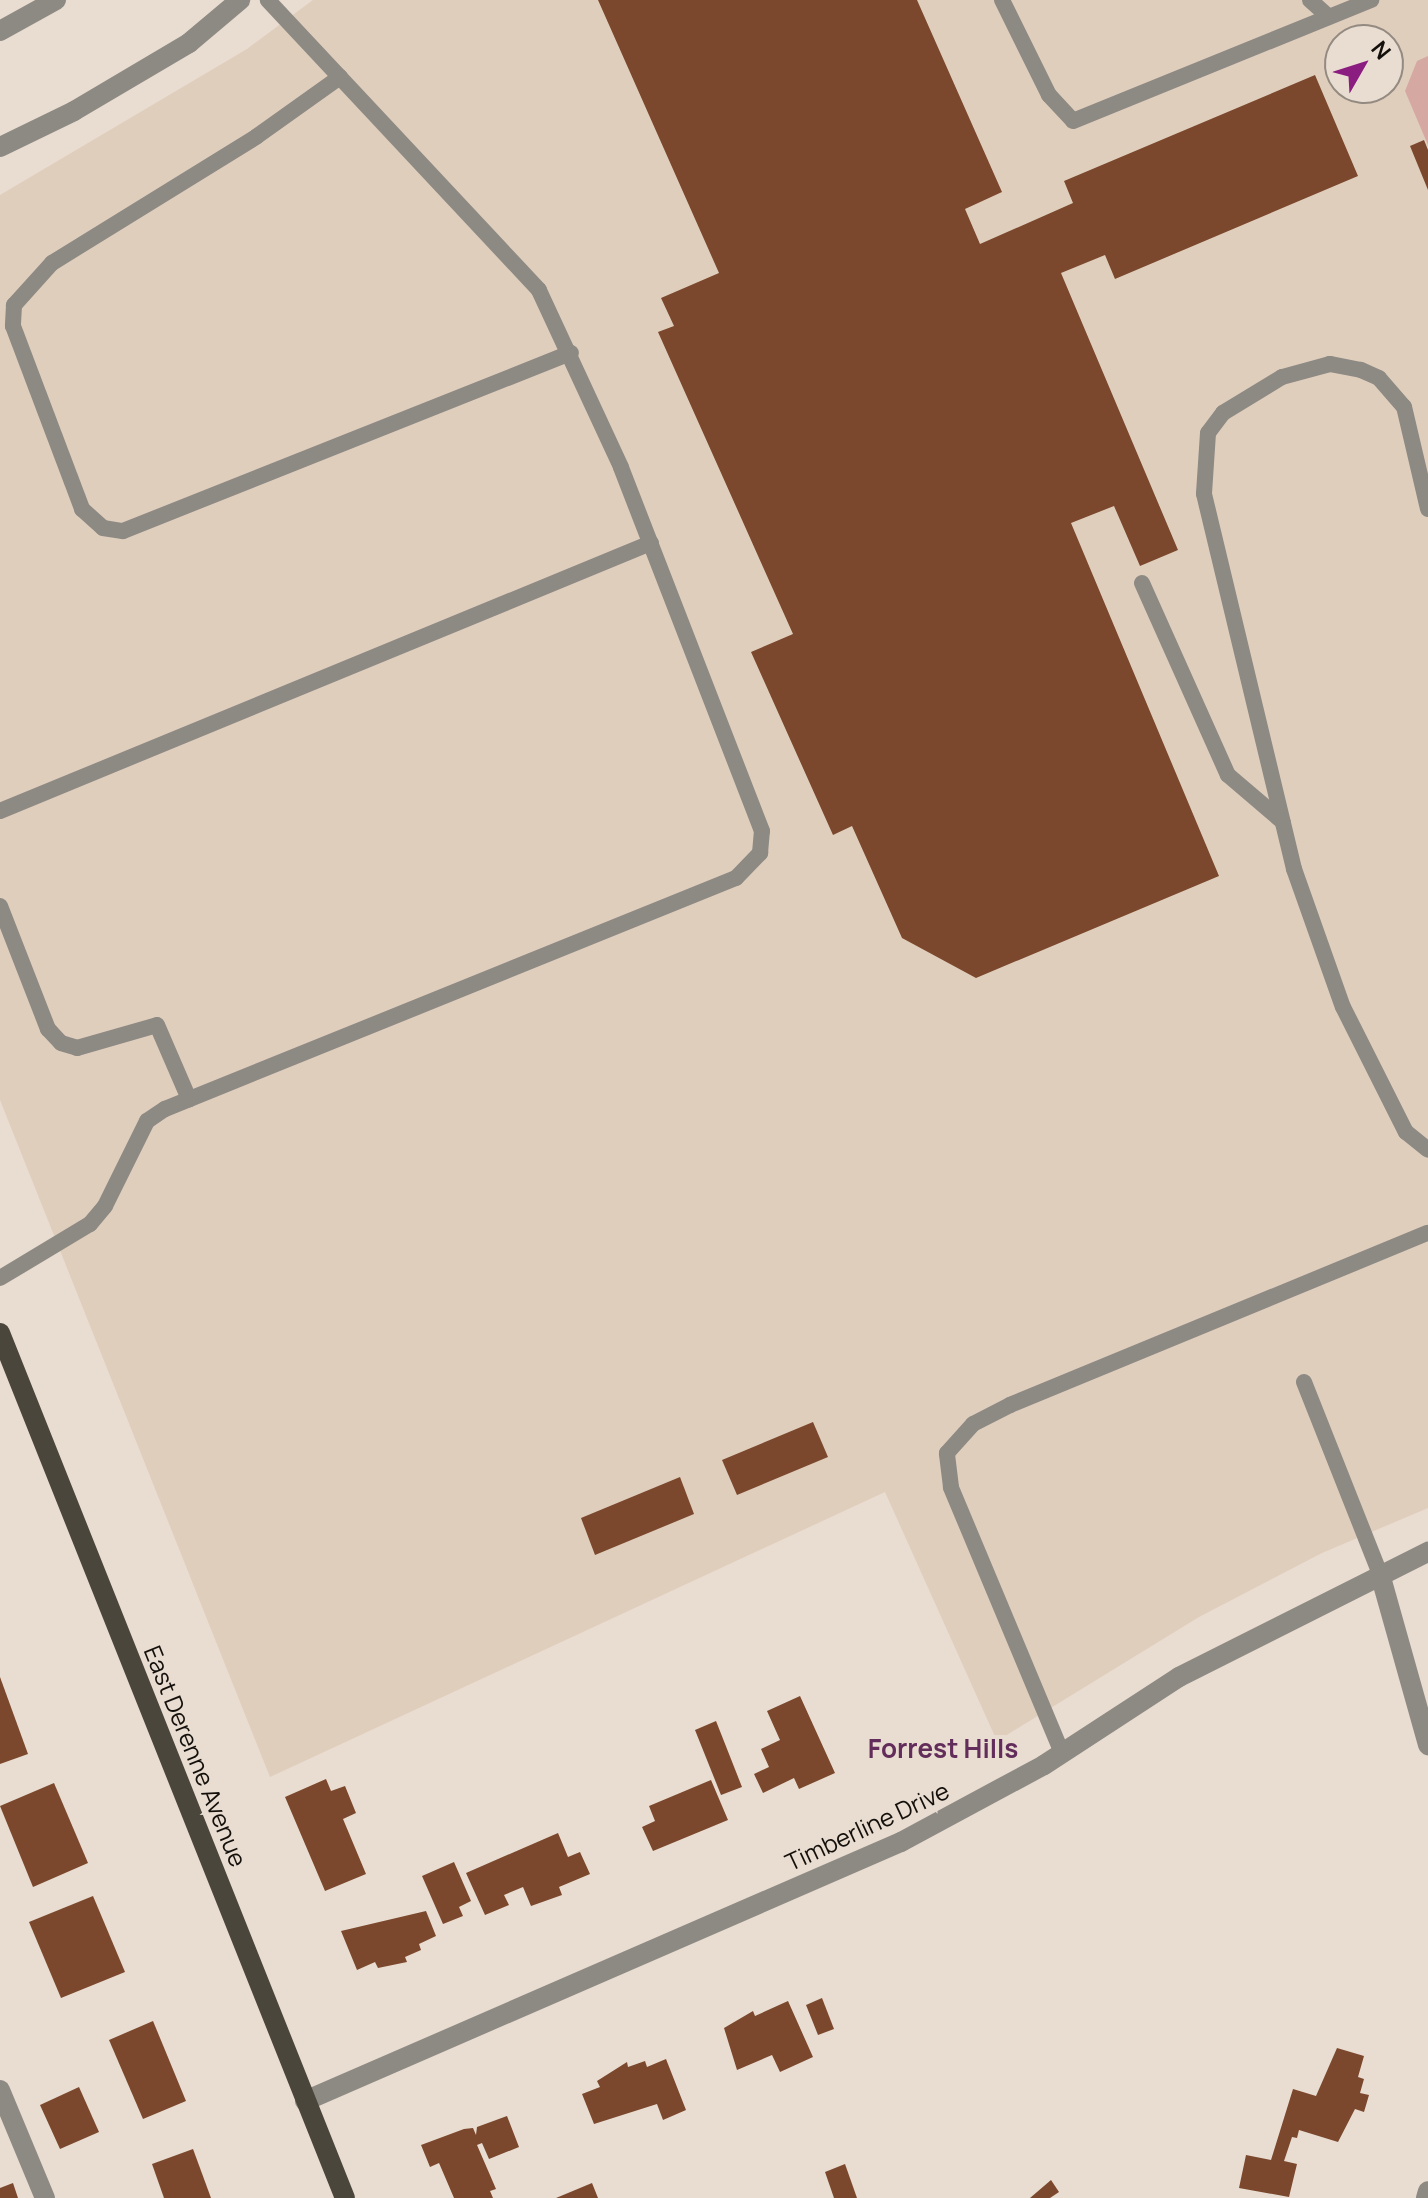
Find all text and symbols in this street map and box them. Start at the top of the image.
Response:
north arrow [1324,24,1404,104]
text: N [1364,35,1398,66]
street label: East Derenne Avenue [139,1641,253,1871]
district label: Forrest Hills [868,1733,1018,1765]
street label: Timberline Drive [780,1775,954,1877]

